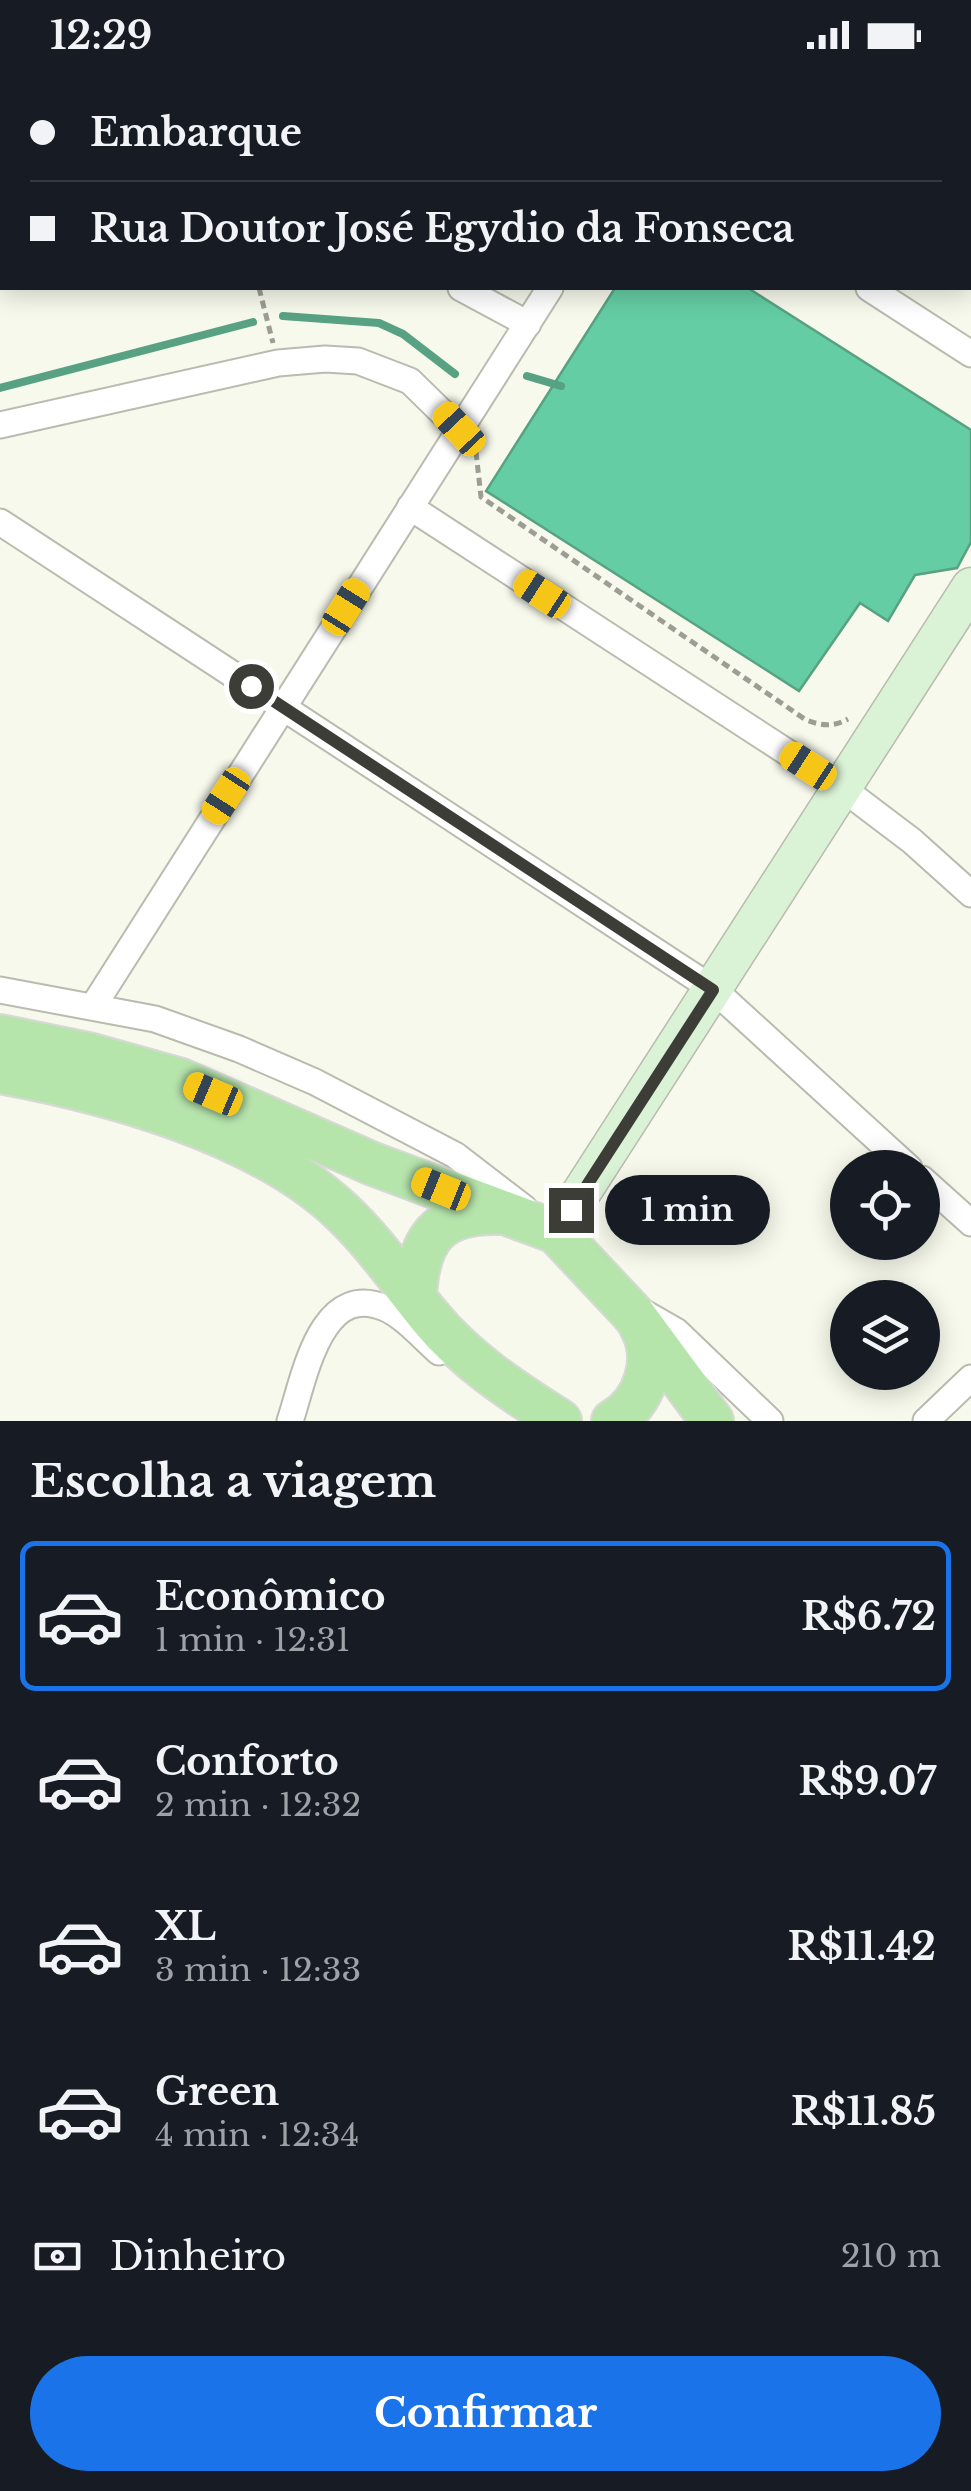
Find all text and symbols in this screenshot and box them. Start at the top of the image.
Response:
text: 12:29 [50,12,152,59]
text: Embarque [90,109,302,156]
text: Rua Doutor José Egydio da Fonseca [90,205,794,252]
car [428,397,490,461]
car [509,565,575,623]
car [317,574,375,640]
route start [229,664,274,709]
car [775,737,841,795]
car [197,763,255,829]
car [180,1068,246,1120]
map controls [830,1150,940,1390]
button: locate [830,1150,940,1260]
car [408,1164,474,1214]
callout: 1 min [606,1175,771,1245]
route end [549,1188,594,1233]
text: 1 min [641,1190,734,1230]
button: layers [830,1280,940,1390]
text: Escolha a viagem [30,1453,436,1509]
icon: car [35,1571,125,1661]
text: Econômico [155,1573,386,1620]
text: R$6.72 [801,1593,936,1640]
text: 1 min · 12:31 [155,1620,350,1660]
icon: car [35,1736,125,1826]
text: Conforto [155,1738,339,1785]
text: R$9.07 [799,1758,936,1805]
text: 2 min · 12:32 [155,1785,361,1825]
icon: car [35,1901,125,1991]
text: XL [155,1903,216,1950]
text: R$11.42 [788,1923,936,1970]
text: 3 min · 12:33 [155,1950,361,1990]
icon: car [35,2066,125,2156]
text: Green [155,2068,279,2115]
text: R$11.85 [791,2088,936,2135]
text: 4 min · 12:34 [155,2115,359,2155]
icon: cash [30,2229,85,2284]
text: Dinheiro [110,2233,286,2280]
text: 210 m [841,2236,941,2276]
button: Confirmar [30,2356,941,2471]

